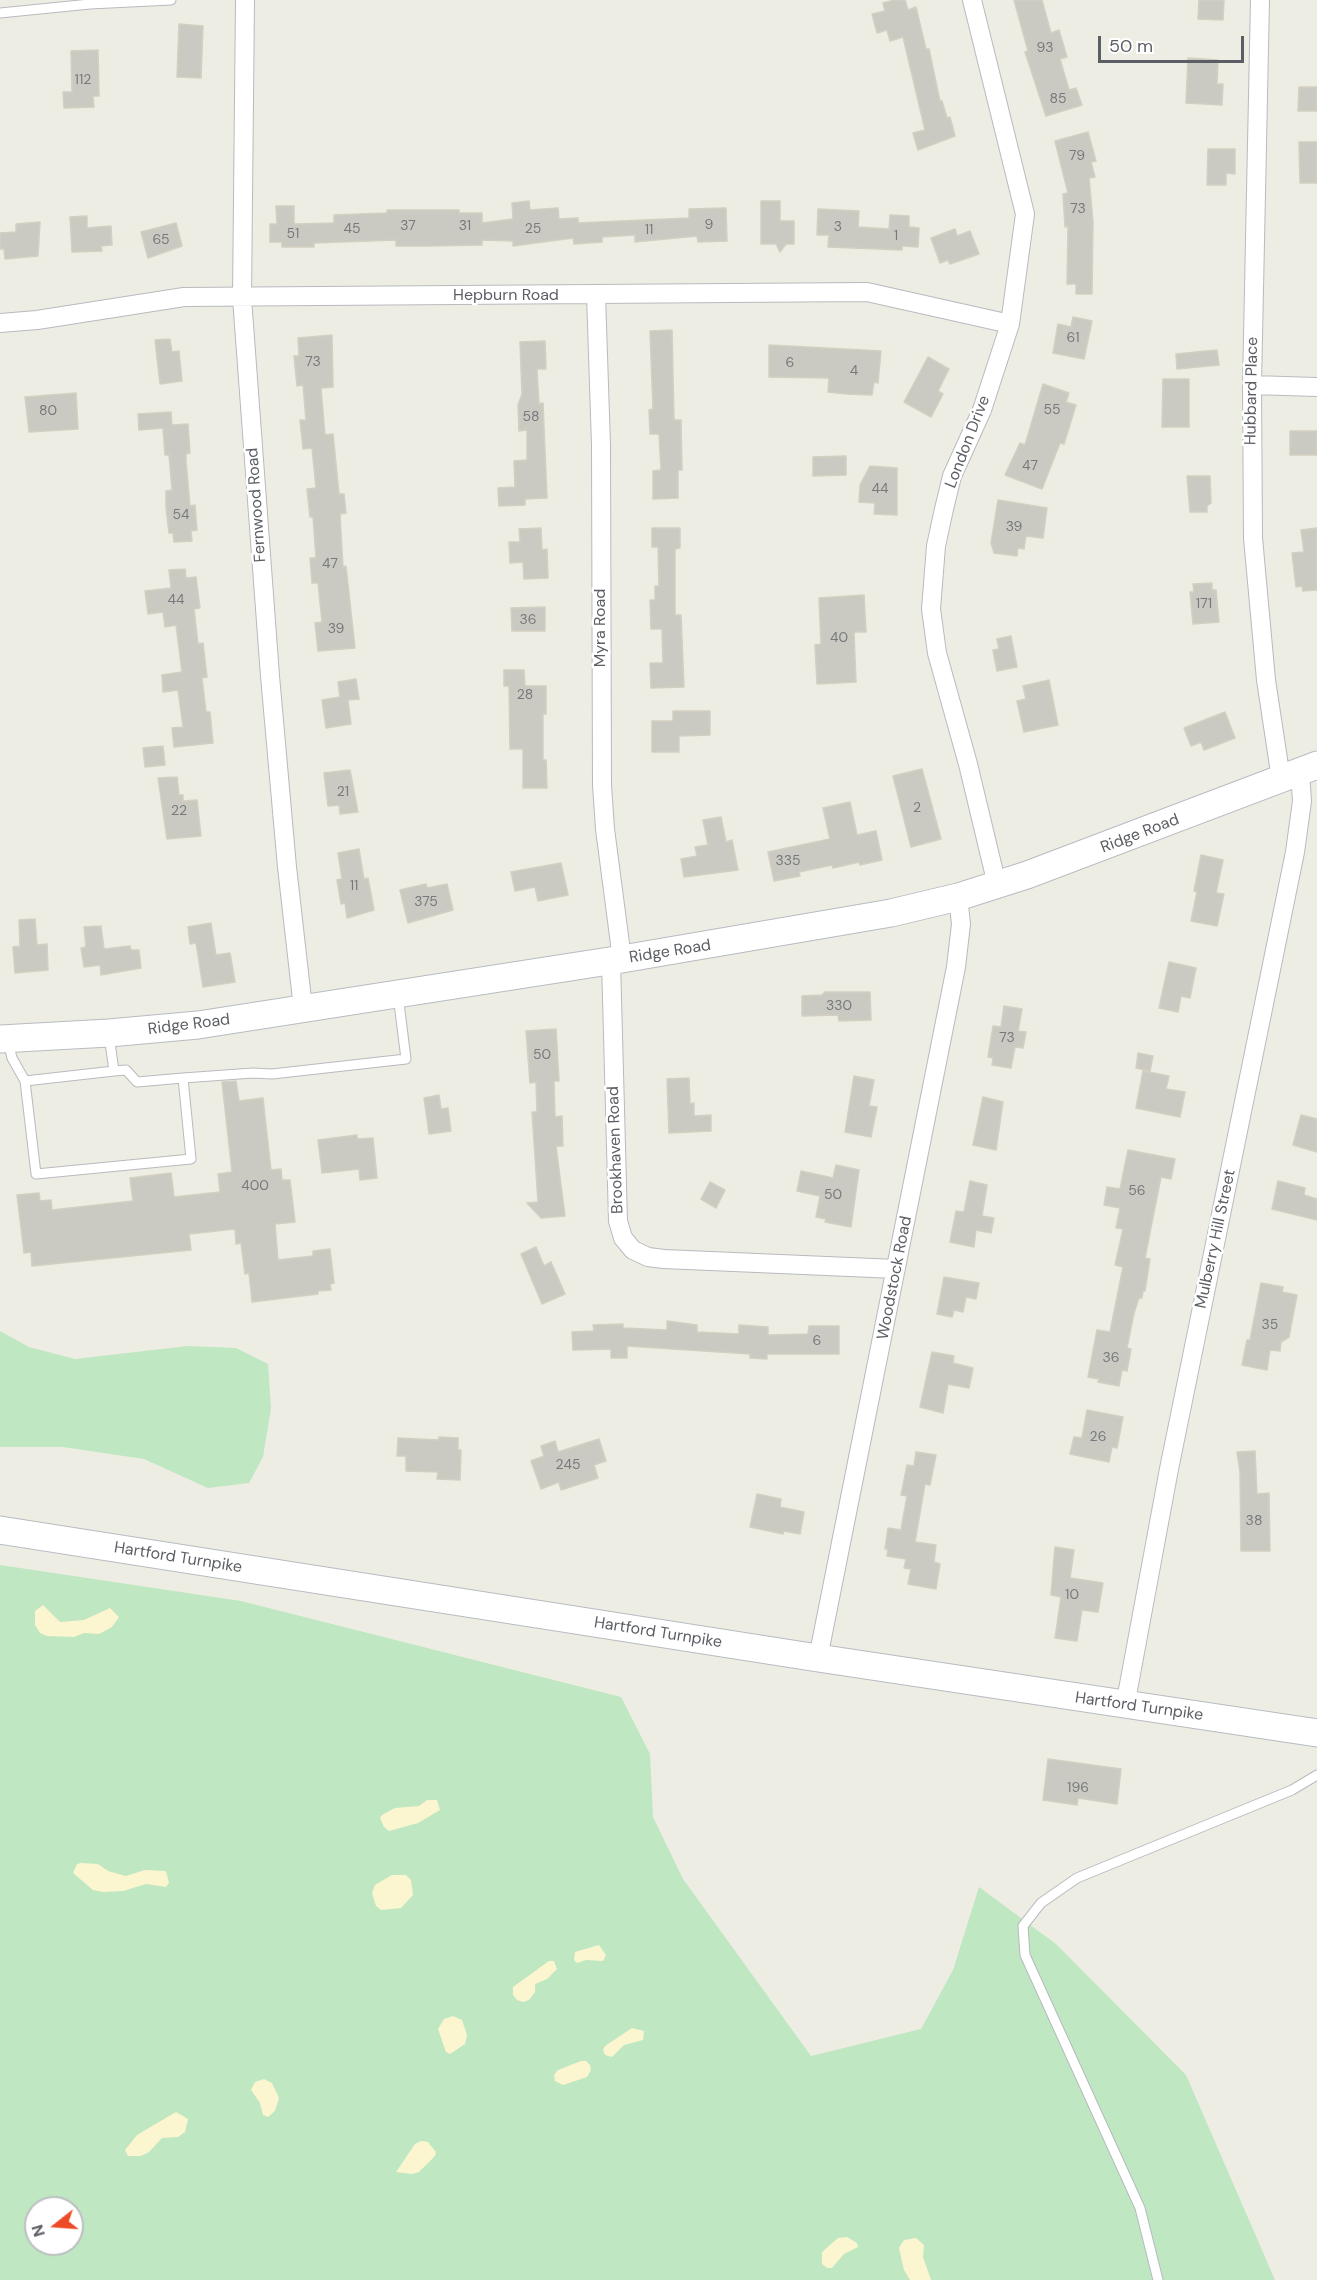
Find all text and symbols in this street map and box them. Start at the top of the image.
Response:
scale bar [1101,24,1246,62]
text: 50 m [1109,34,1153,58]
house number: 93 [1037,40,1053,56]
house number: 112 [75,72,91,88]
house number: 85 [1049,91,1067,107]
house number: 79 [1069,148,1085,164]
house number: 73 [1070,201,1086,217]
house number: 9 [705,217,713,233]
house number: 37 [400,218,416,234]
house number: 31 [459,218,471,234]
house number: 3 [834,219,842,235]
house number: 45 [343,221,361,237]
house number: 25 [525,221,541,237]
house number: 11 [645,222,653,238]
house number: 51 [287,226,299,242]
house number: 1 [894,228,898,244]
house number: 65 [152,232,170,248]
street label: Hepburn Road [453,286,559,306]
house number: 61 [1066,330,1080,346]
street label: Hubbard Place [1241,337,1263,445]
house number: 73 [305,354,321,370]
house number: 6 [786,355,794,371]
house number: 4 [850,363,858,379]
street label: London Drive [942,393,994,491]
house number: 55 [1043,402,1061,418]
house number: 80 [39,403,57,419]
house number: 58 [522,409,540,425]
street label: Fernwood Road [243,447,271,563]
house number: 47 [1022,458,1038,474]
house number: 44 [872,481,888,497]
house number: 54 [172,507,190,523]
house number: 39 [1006,519,1022,535]
house number: 47 [322,556,338,572]
street label: Myra Road [591,589,611,667]
house number: 44 [168,592,184,608]
house number: 171 [1196,596,1212,612]
house number: 36 [519,612,537,628]
house number: 39 [328,621,344,637]
house number: 40 [830,630,848,646]
house number: 28 [517,687,533,703]
house number: 21 [337,784,349,800]
house number: 2 [913,800,921,816]
house number: 22 [171,803,187,819]
street label: Ridge Road [1098,810,1182,858]
house number: 335 [775,853,801,869]
house number: 11 [350,878,358,894]
house number: 375 [414,894,438,910]
street label: Ridge Road [628,936,712,968]
house number: 330 [826,998,852,1014]
street label: Ridge Road [147,1010,231,1040]
house number: 73 [999,1030,1015,1046]
house number: 50 [533,1047,551,1063]
street label: Brookhaven Road [604,1086,628,1214]
street label: Mulberry Hill Street [1192,1168,1240,1310]
house number: 400 [241,1178,269,1194]
house number: 56 [1128,1183,1146,1199]
house number: 50 [824,1187,842,1203]
street label: Woodstock Road [874,1215,916,1341]
house number: 35 [1262,1317,1278,1333]
house number: 6 [813,1333,821,1349]
house number: 36 [1102,1350,1120,1366]
house number: 26 [1090,1429,1106,1445]
house number: 245 [556,1457,580,1473]
house number: 38 [1246,1513,1262,1529]
street label: Hartford Turnpike [113,1538,243,1578]
house number: 10 [1065,1587,1079,1603]
street label: Hartford Turnpike [593,1613,723,1653]
street label: Hartford Turnpike [1074,1689,1204,1725]
house number: 196 [1067,1780,1089,1796]
north arrow [24,2196,84,2256]
text: N [26,2222,50,2239]

